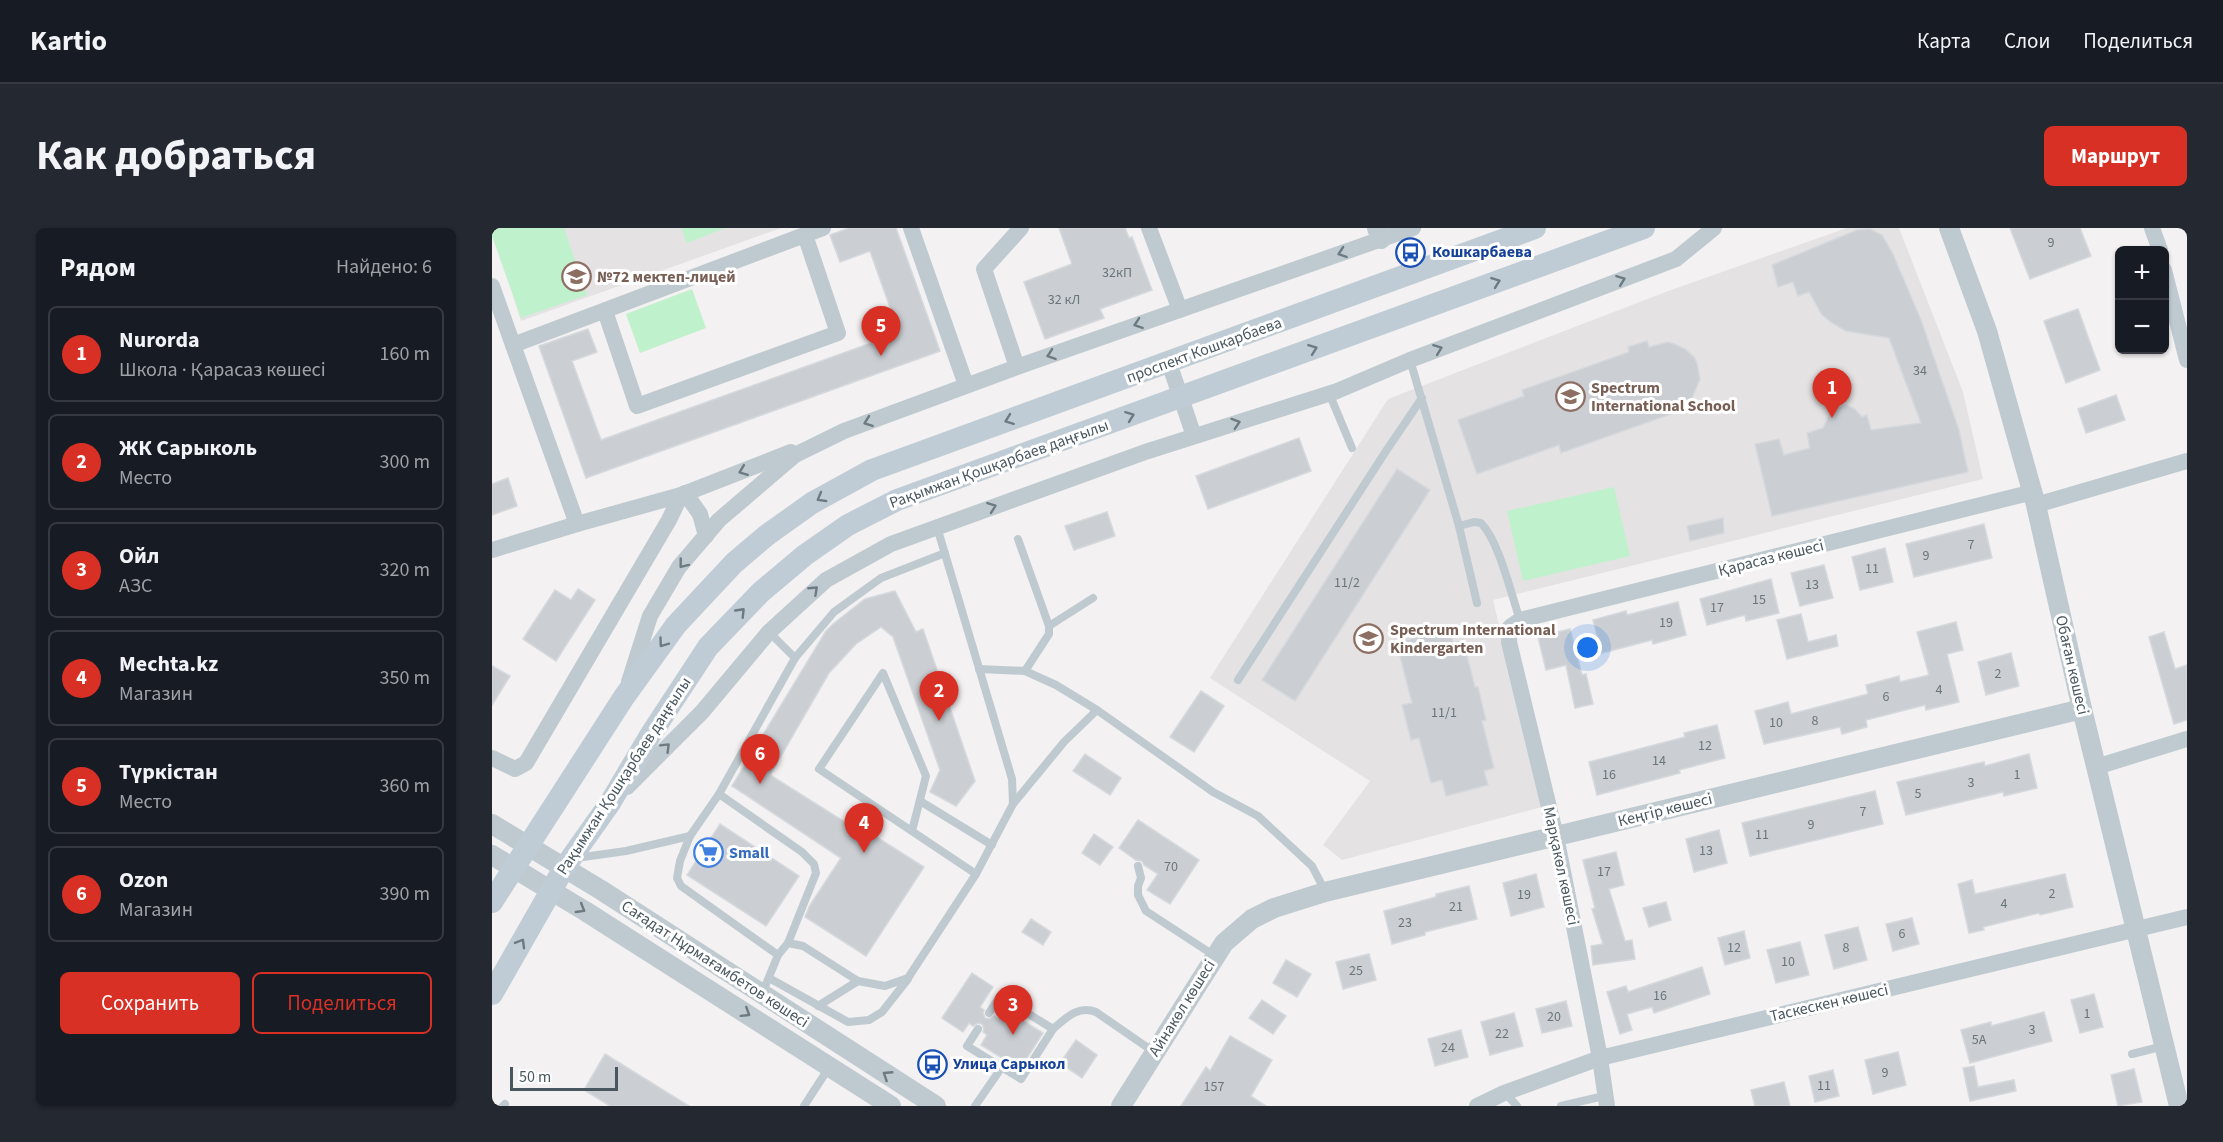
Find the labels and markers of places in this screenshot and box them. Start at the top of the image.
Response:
bus stop icon: Кошкарбаева [1395,236,1427,268]
place label: Кошкарбаева [1432,241,1532,263]
school or university icon: №72 мектеп-лицей [560,261,592,293]
place label: №72 мектеп-лицей [597,266,736,288]
pin: 5 [862,306,900,356]
pin: 1 [1812,368,1852,418]
place label: Spectrum International School [1591,377,1736,417]
school or university icon: Spectrum International School [1554,381,1586,413]
place label: Spectrum International Kindergarten [1390,619,1556,659]
school or university icon: Spectrum International Kindergarten [1353,623,1385,655]
pin: 2 [920,672,958,721]
pin: 6 [740,734,780,784]
pin: 4 [844,804,884,853]
supermarket icon: Small [692,837,724,869]
place label: Small [729,842,770,864]
pin: 3 [994,986,1032,1035]
bus stop icon: Улица Сарыкол [916,1048,948,1080]
place label: Улица Сарыкол [953,1053,1066,1075]

